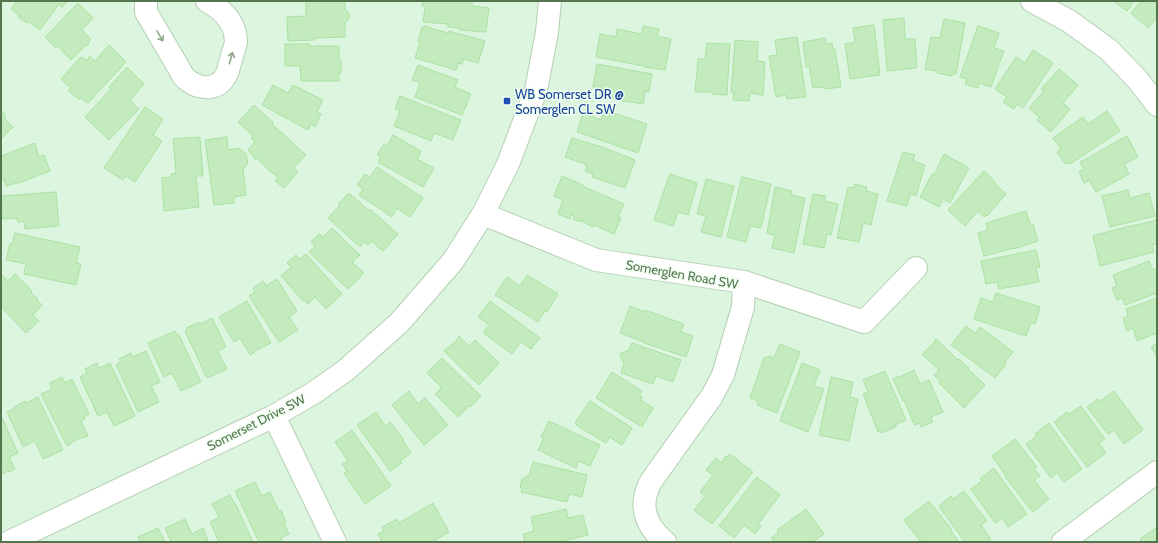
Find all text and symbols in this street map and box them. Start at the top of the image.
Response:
one-way arrow [157,30,165,42]
one-way arrow [228,52,235,65]
place label: WB Somerset DR @ Somerglen CL SW [515,86,624,117]
marker: WB Somerset DR @ Somerglen CL SW [502,96,512,106]
street label: Somerglen Road SW [624,256,740,292]
street label: Somerset Drive SW [204,390,308,454]

